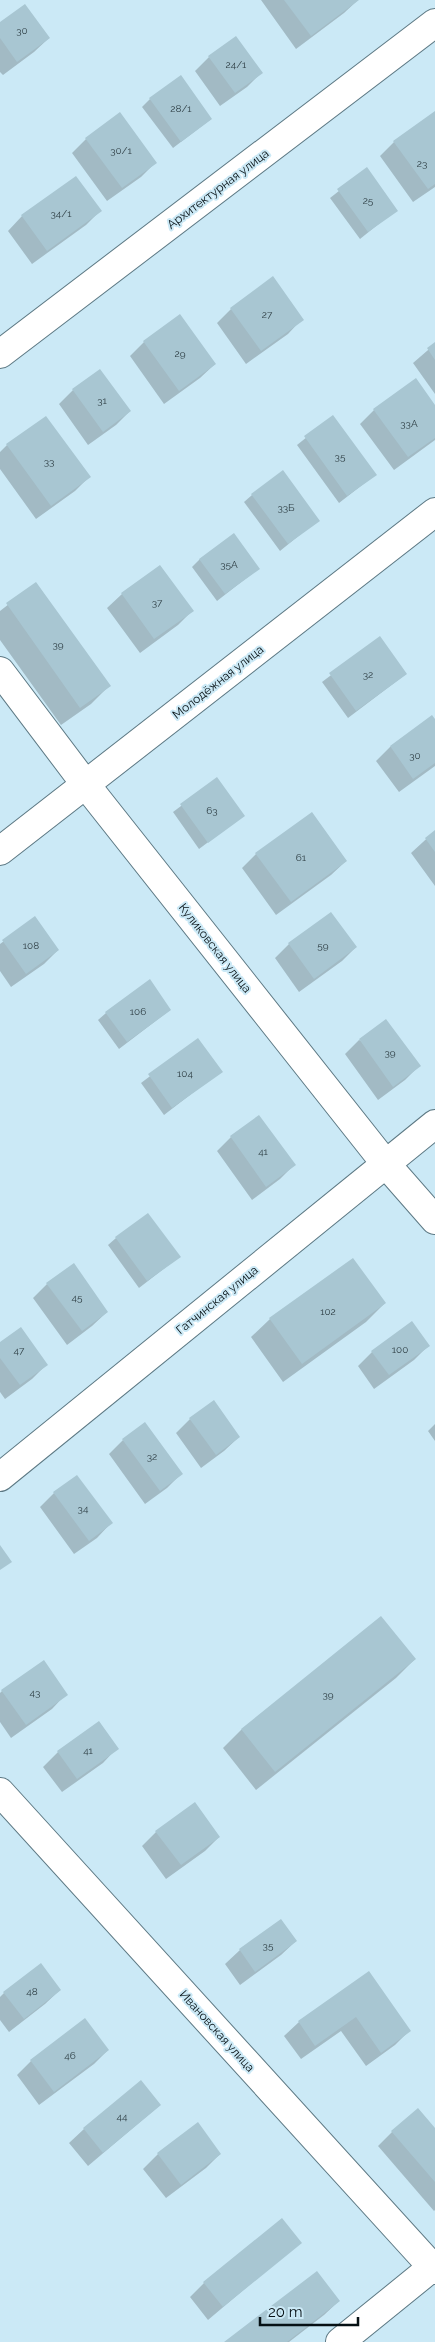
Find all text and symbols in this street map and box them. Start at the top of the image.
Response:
house number: 30 [16,25,28,36]
house number: 24/1 [226,59,247,70]
house number: 28/1 [170,103,192,114]
house number: 30/1 [110,145,132,156]
street label: Архитектурная улица [164,146,272,232]
house number: 23 [417,158,427,169]
house number: 25 [363,195,374,206]
house number: 34/1 [51,208,72,219]
house number: 27 [262,309,273,320]
house number: 29 [174,348,186,359]
house number: 31 [97,395,108,406]
house number: 33А [400,418,418,429]
house number: 35 [335,451,346,462]
house number: 33 [44,456,54,467]
house number: 33Б [277,502,295,513]
house number: 35А [220,559,238,570]
house number: 37 [152,597,163,608]
house number: 39 [52,639,64,650]
street label: Молодёжная улица [170,642,266,722]
house number: 32 [363,669,373,680]
house number: 30 [409,750,421,761]
house number: 63 [206,805,218,816]
house number: 61 [296,852,307,863]
street label: Куликовская улица [176,901,254,995]
house number: 108 [23,940,39,951]
house number: 59 [317,940,329,951]
house number: 106 [130,1006,146,1017]
house number: 39 [384,1047,396,1058]
house number: 104 [177,1068,193,1079]
house number: 41 [258,1146,269,1157]
street label: Гатчинская улица [173,1263,261,1337]
house number: 45 [72,1292,83,1303]
house number: 102 [320,1306,336,1317]
house number: 100 [392,1344,408,1355]
house number: 47 [14,1345,25,1356]
house number: 32 [147,1451,157,1462]
house number: 34 [78,1503,89,1514]
house number: 43 [30,1687,40,1698]
house number: 39 [322,1689,334,1700]
house number: 41 [83,1745,94,1756]
house number: 35 [263,1940,274,1951]
house number: 48 [26,1986,38,1997]
street label: Ивановская улица [177,1987,257,2075]
house number: 46 [64,2050,76,2061]
house number: 44 [117,2111,128,2122]
scale bar [260,2294,358,2326]
text: 20 m [268,2303,303,2321]

